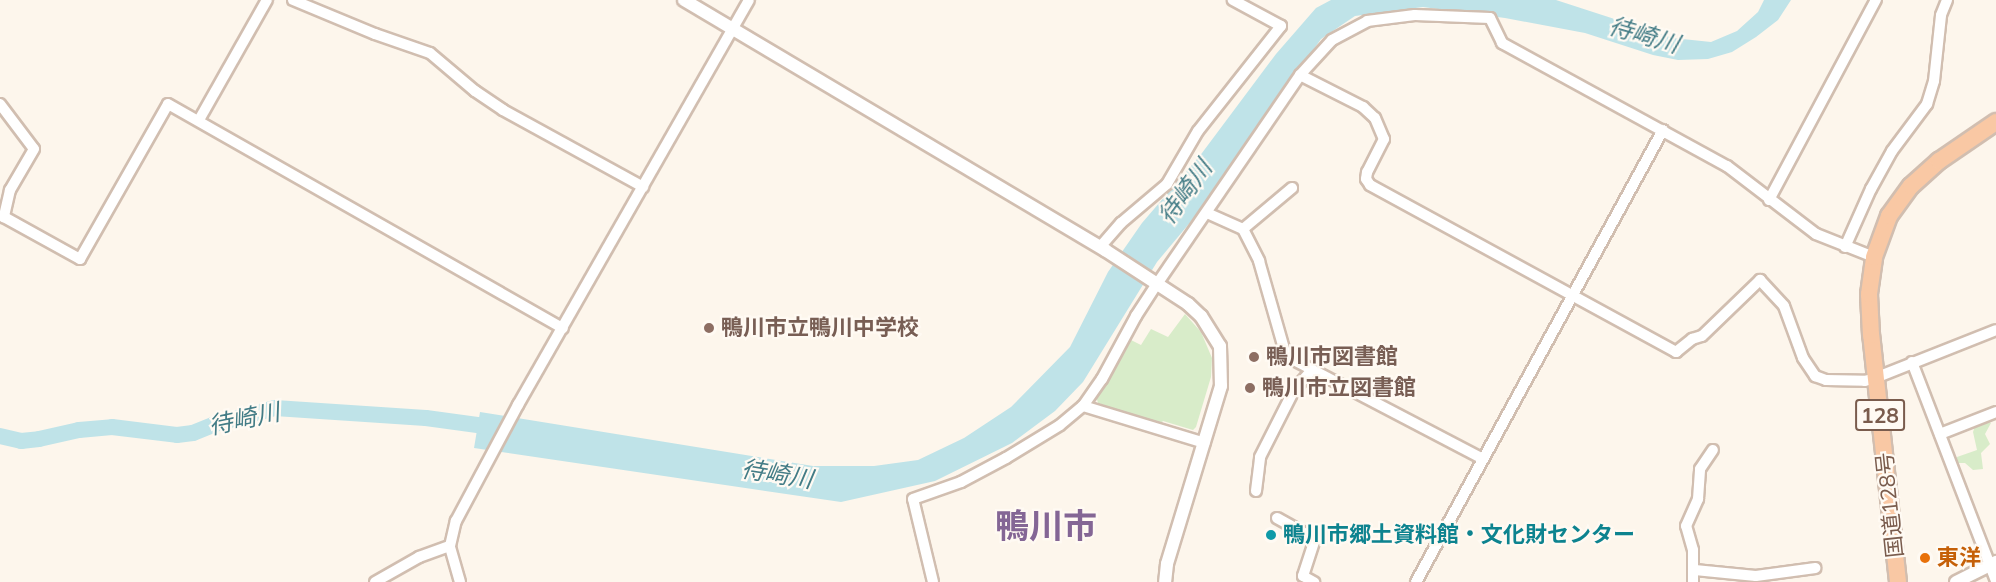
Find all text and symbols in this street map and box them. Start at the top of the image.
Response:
water label: 待崎川 [1605,11,1683,59]
water label: 待崎川 [1152,154,1218,230]
place label: 鴨川市立鴨川中学校 [721,315,919,341]
marker: 鴨川市立鴨川中学校 [702,321,716,335]
place label: 鴨川市図書館 [1266,344,1398,370]
marker: 鴨川市図書館 [1247,350,1261,364]
place label: 鴨川市立図書館 [1262,375,1416,401]
marker: 鴨川市立図書館 [1243,381,1257,395]
water label: 待崎川 [206,397,282,441]
road number: 128 [1854,397,1906,433]
street label: 国道128号 [1871,451,1909,559]
water label: 待崎川 [739,454,815,494]
district label: 鴨川市 [995,506,1097,546]
place label: 鴨川市郷土資料館・文化財センター [1283,522,1635,548]
marker: 鴨川市郷土資料館・文化財センター [1264,528,1278,542]
place label: 東洋 [1937,545,1981,571]
marker: 東洋 [1918,551,1932,565]

